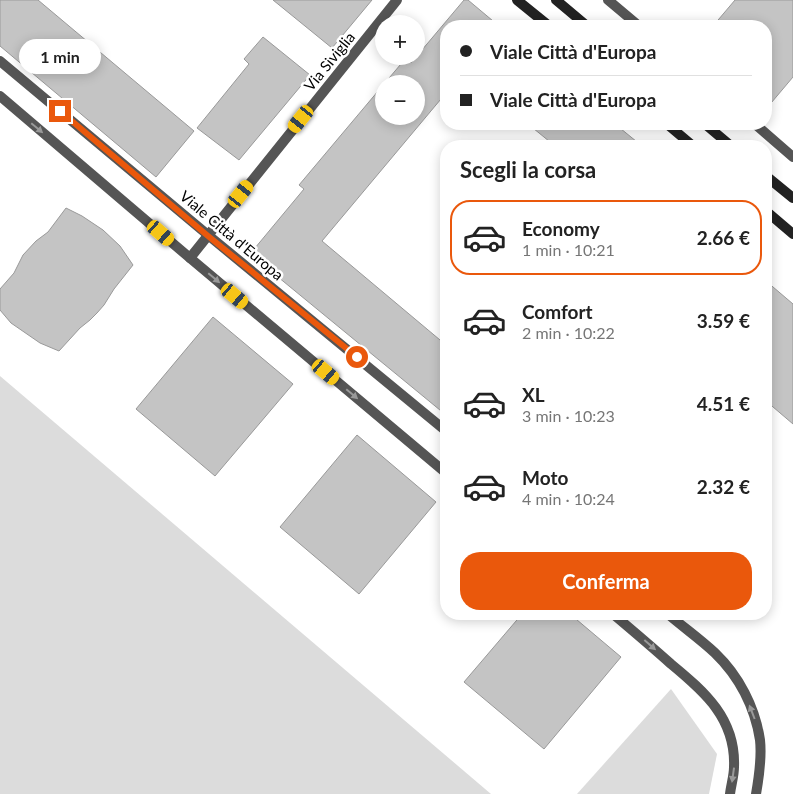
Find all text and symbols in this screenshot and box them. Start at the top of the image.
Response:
map controls [375,15,425,125]
button: + [375,15,425,65]
street label: Via Siviglia [300,28,358,94]
callout: 1 min [19,38,101,74]
text: Viale Città d'Europa [490,40,656,63]
text: 1 min [40,47,80,66]
button: − [375,75,425,125]
text: Viale Città d'Europa [490,88,656,111]
route end [49,100,71,122]
car [285,103,316,135]
one-way arrow [30,122,43,133]
text: Scegli la corsa [460,156,596,183]
car [225,178,256,210]
street label: Viale Città d'Europa [177,187,287,283]
icon: car [462,215,507,260]
car [144,217,177,249]
text: Economy [522,217,600,240]
text: 2.66 € [697,226,750,249]
text: 1 min · 10:21 [522,240,615,259]
one-way arrow [208,273,221,284]
car [218,281,251,311]
icon: car [462,298,507,343]
text: Comfort [522,300,593,323]
text: 3.59 € [697,309,750,332]
text: 2 min · 10:22 [522,323,615,342]
route start [346,346,368,368]
car [309,357,342,387]
icon: car [462,381,507,426]
text: XL [522,383,545,406]
one-way arrow [346,388,358,399]
text: 4.51 € [697,392,750,415]
text: 3 min · 10:23 [522,406,615,425]
icon: car [462,464,507,509]
text: Moto [522,466,568,489]
text: 2.32 € [697,475,750,498]
text: 4 min · 10:24 [522,489,615,508]
button: Conferma [460,552,752,610]
one-way arrow [643,640,656,651]
one-way arrow [748,704,755,719]
one-way arrow [728,768,736,784]

